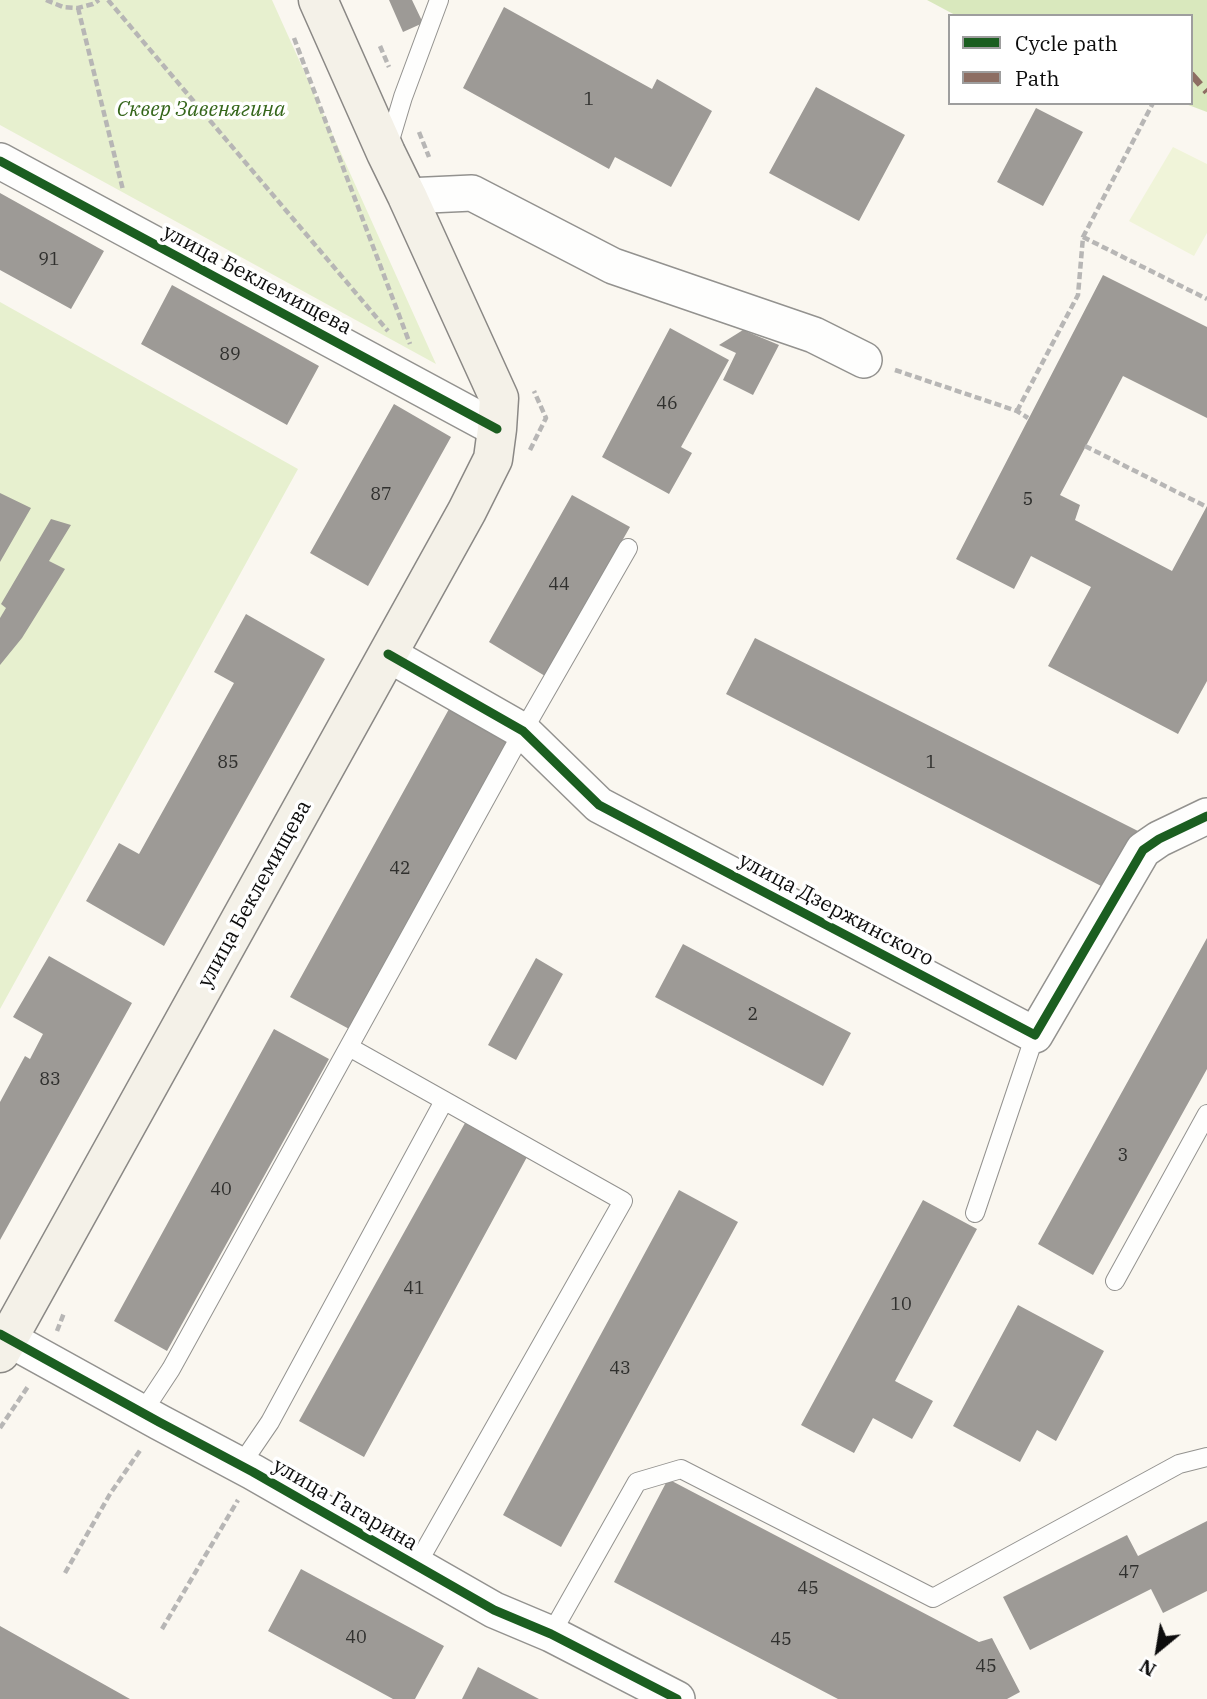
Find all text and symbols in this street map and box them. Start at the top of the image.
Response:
legend [948,14,1193,105]
text: Cycle path [1015,29,1118,57]
text: Path [1015,64,1060,92]
house number: 1 [584,89,594,111]
park label: Сквер Завенягина [117,97,285,123]
street label: улица Беклемищева [158,219,356,341]
house number: 91 [38,249,60,271]
house number: 89 [219,344,241,366]
house number: 46 [656,393,678,415]
house number: 87 [370,484,392,506]
house number: 5 [1023,489,1033,511]
house number: 44 [548,574,570,596]
house number: 85 [217,752,239,774]
house number: 1 [926,752,936,774]
street label: улица Беклемищева [193,796,317,992]
street label: улица Дзержинского [734,848,938,972]
house number: 42 [389,858,411,880]
house number: 2 [748,1004,758,1026]
house number: 83 [39,1069,61,1091]
house number: 3 [1118,1145,1128,1167]
house number: 40 [210,1179,232,1201]
house number: 41 [403,1278,425,1300]
house number: 10 [890,1294,912,1316]
house number: 43 [609,1358,631,1380]
street label: улица Гагарина [268,1453,422,1557]
house number: 47 [1118,1562,1140,1584]
house number: 45 [797,1578,819,1600]
north arrow [1123,1615,1193,1685]
house number: 40 [345,1627,367,1649]
house number: 45 [770,1629,792,1651]
text: N [1135,1654,1160,1682]
house number: 45 [975,1656,997,1678]

